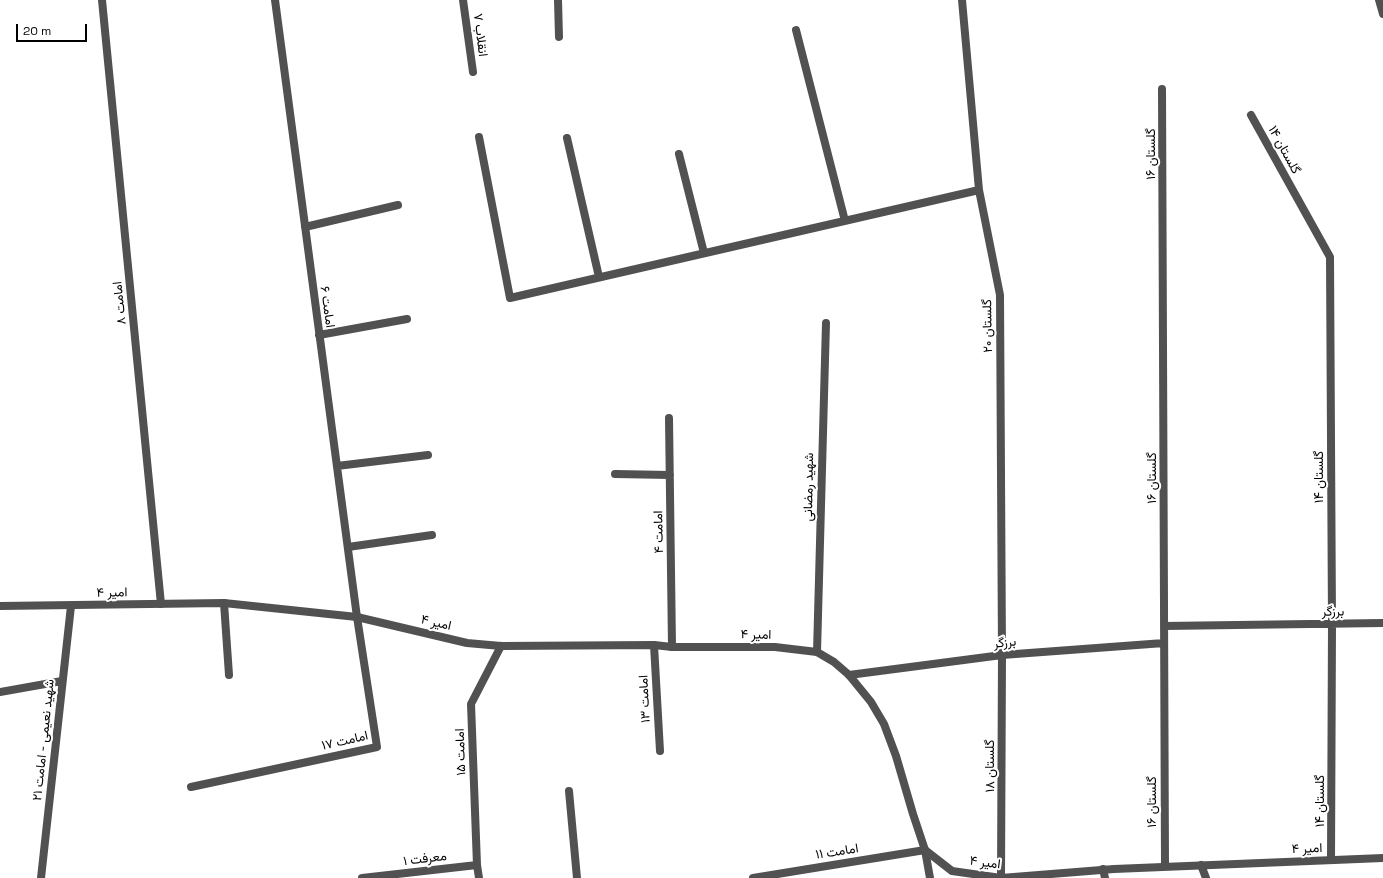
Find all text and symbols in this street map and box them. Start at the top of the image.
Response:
street label: انقلاب ۷ [470,13,490,57]
scale bar [18,16,89,42]
text: 20 m [23,23,51,39]
street label: گلستان ۱۴ [1264,123,1304,177]
street label: گلستان ۱۶ [1143,128,1159,180]
street label: امامت ۸ [110,281,130,325]
street label: امامت ۶ [316,285,338,329]
street label: گلستان ۲۰ [980,299,996,353]
street label: گلستان ۱۴ [1311,451,1327,503]
street label: شهید رمضانی [801,452,817,522]
street label: گلستان ۱۶ [1144,452,1160,504]
street label: امامت ۴ [651,510,667,554]
street label: امیر ۴ [96,585,128,601]
street label: برزگر [1322,604,1344,620]
street label: امیر ۴ [419,612,453,634]
street label: امیر ۴ [740,627,772,643]
street label: برزگر [993,634,1017,652]
street label: امامت ۱۳ [636,675,654,723]
street label: شهید نعیمی - امامت ۲۱ [30,678,58,802]
street label: امامت ۱۷ [320,728,370,754]
street label: امامت ۱۵ [452,728,470,776]
street label: گلستان ۱۸ [982,740,998,792]
street label: گلستان ۱۴ [1312,775,1328,827]
street label: گلستان ۱۶ [1144,776,1160,828]
street label: امامت ۱۱ [814,841,860,863]
street label: امیر ۴ [1291,841,1323,857]
street label: معرفت ۱ [402,849,448,869]
street label: امیر ۴ [969,853,1001,873]

